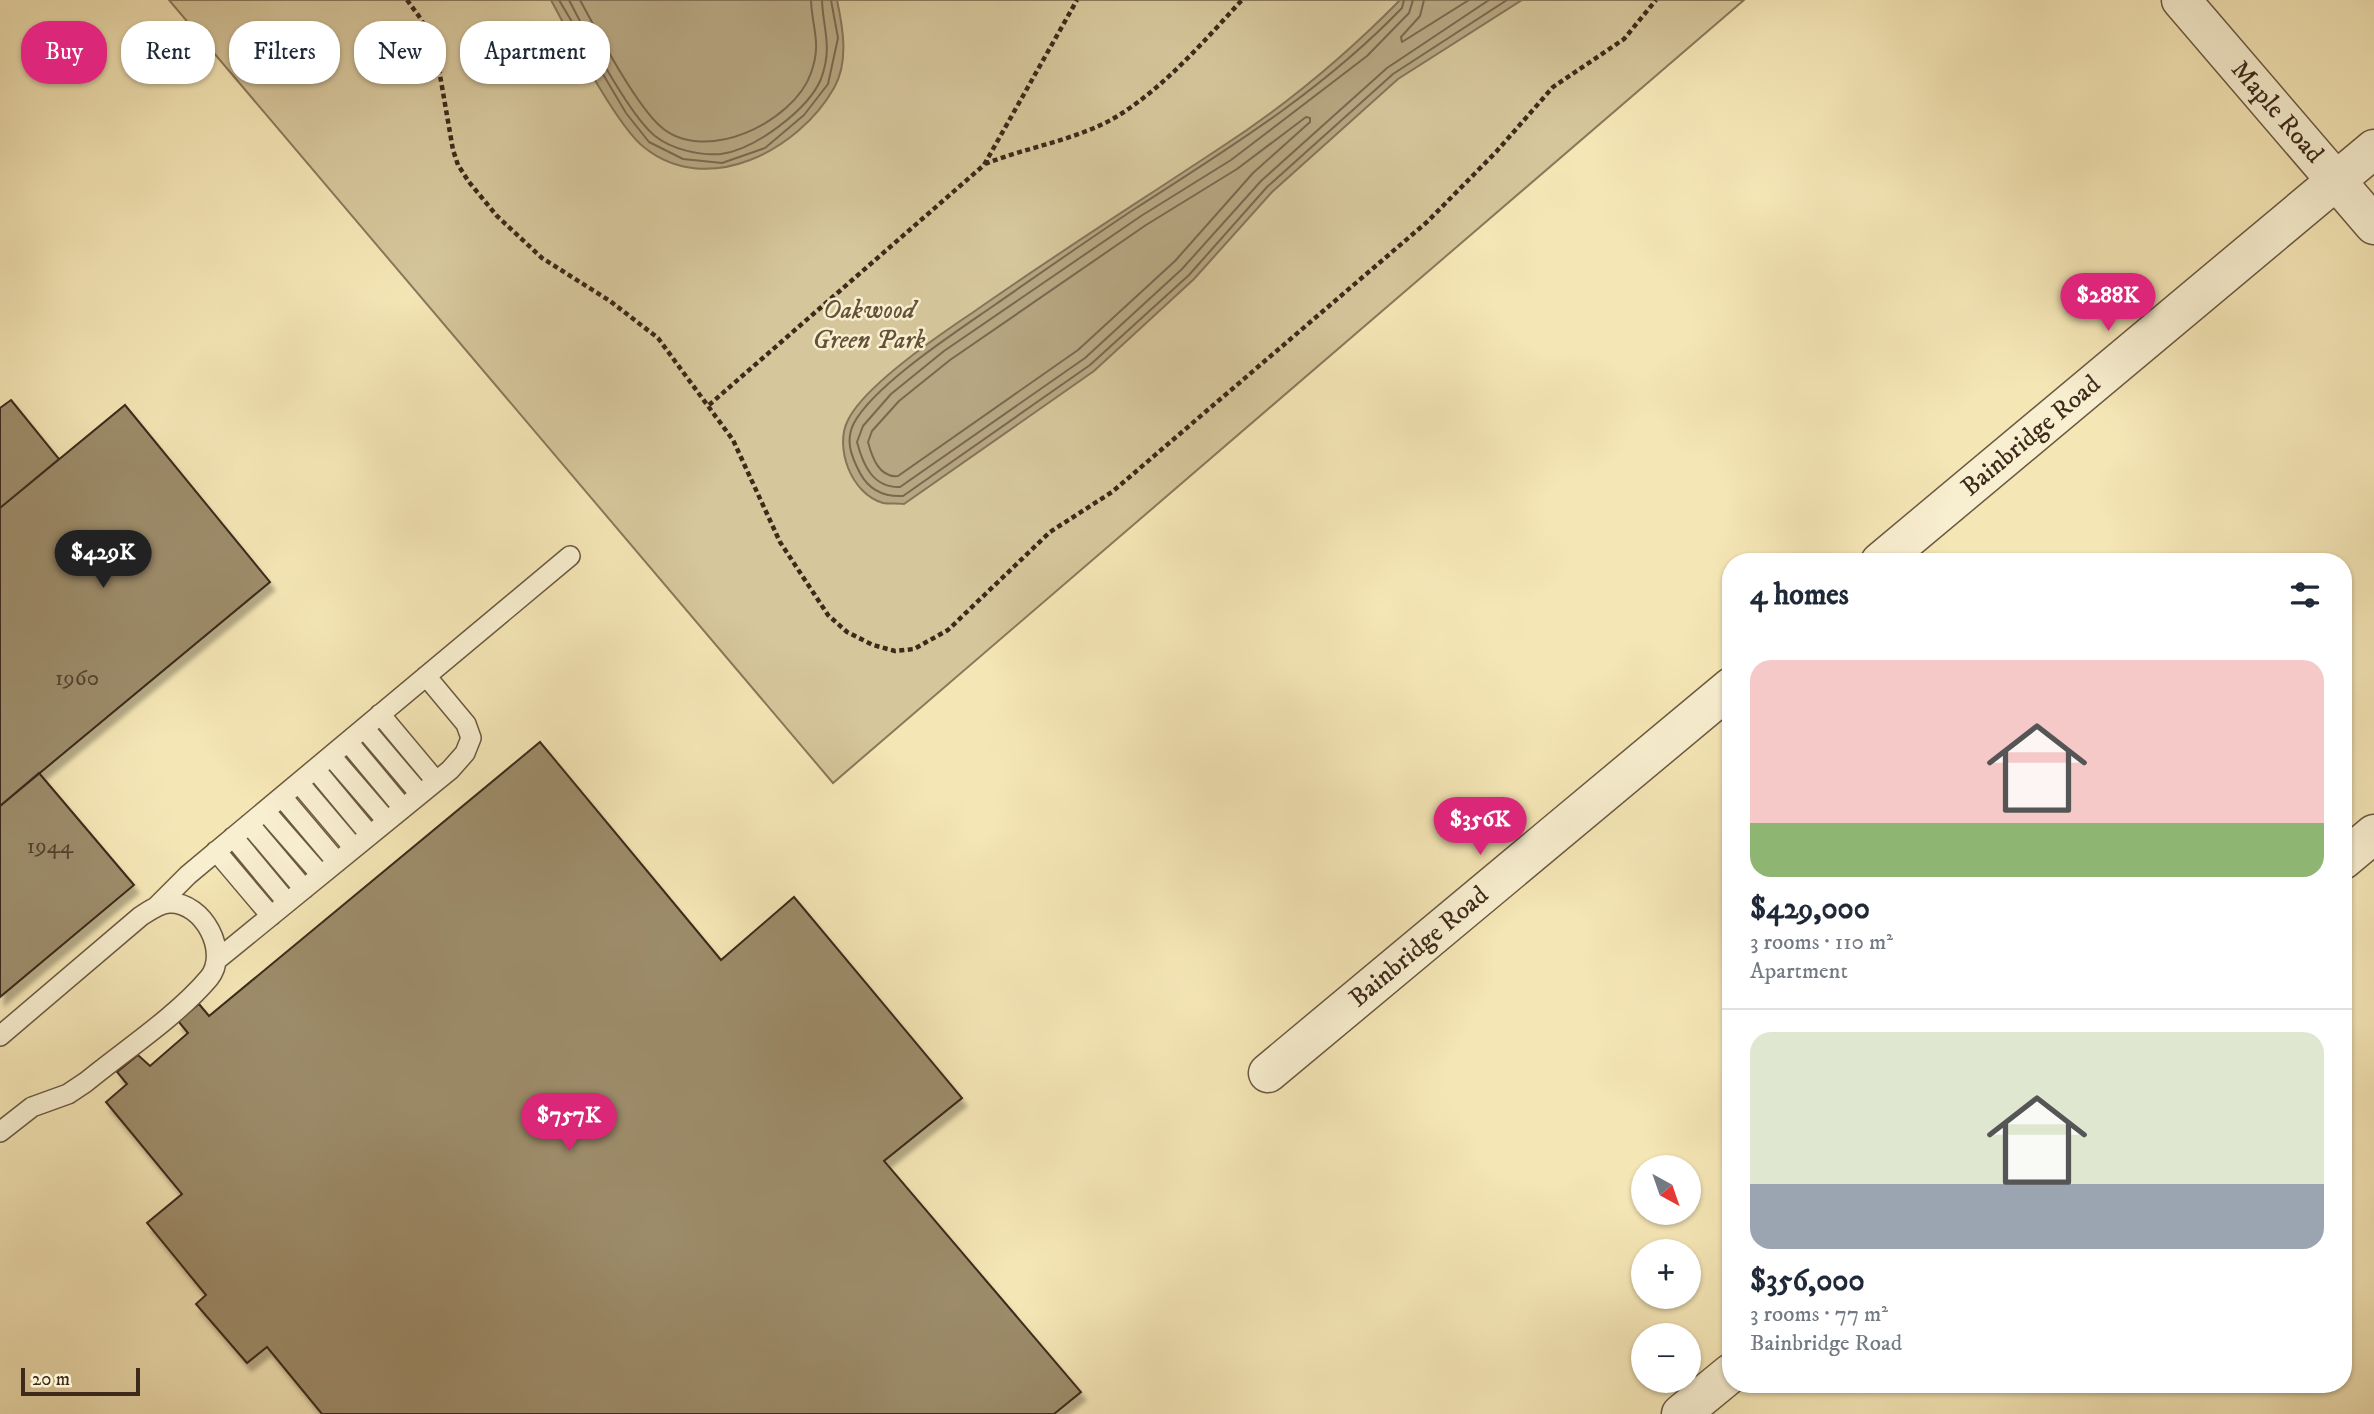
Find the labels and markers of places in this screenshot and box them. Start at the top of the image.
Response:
pin: $288K [2059,274,2157,333]
pin: $429K [54,530,152,590]
pin: $356K [1431,798,1529,857]
pin: $757K [520,1094,618,1153]

